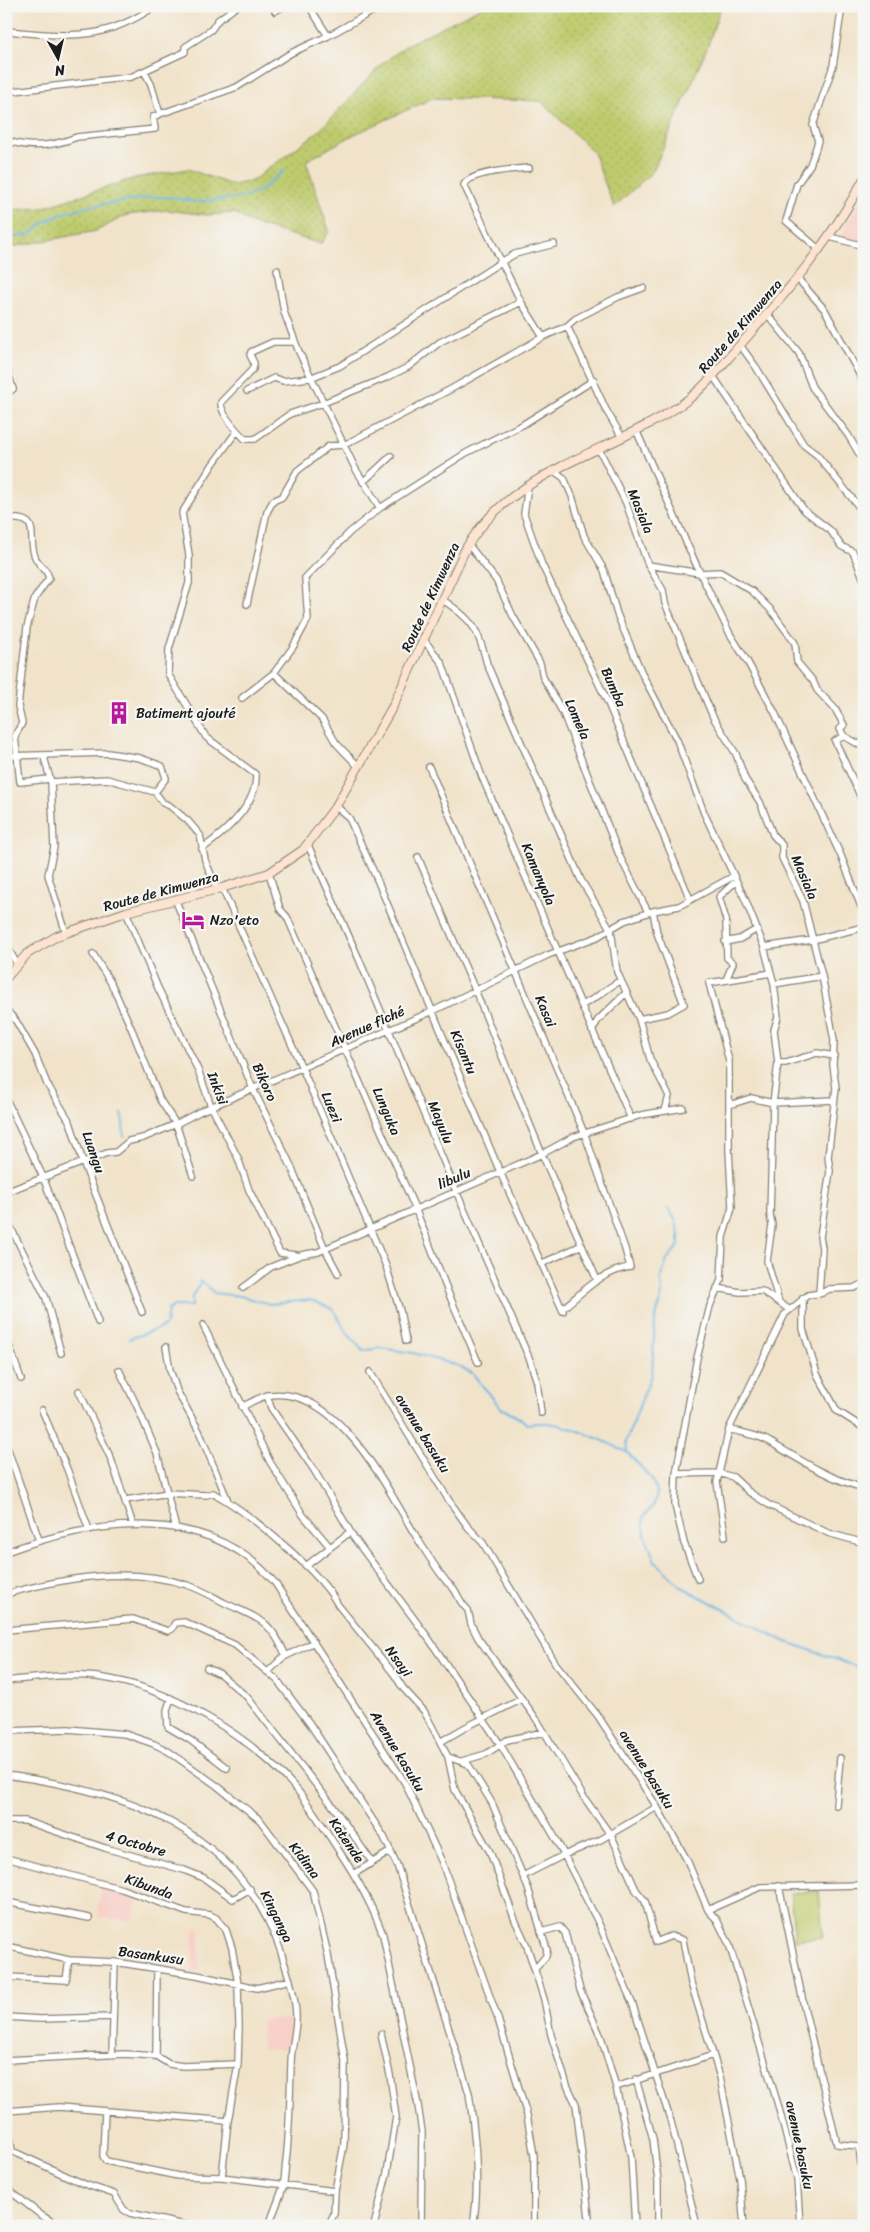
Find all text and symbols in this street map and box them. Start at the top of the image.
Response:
north arrow [32,32,82,82]
text: N [53,57,67,83]
street label: Route de Kimwenza [692,273,789,379]
street label: Masiala [620,485,661,538]
street label: Route de Kimwenza [394,538,467,656]
street label: Bumba [594,663,634,712]
street label: Lomela [557,695,598,744]
building icon: Batiment ajouté [106,700,132,726]
place label: Batiment ajouté [136,701,236,726]
street label: Kamanyola [514,839,563,909]
street label: Masiala [784,851,825,904]
street label: Route de Kimwenza [101,864,222,919]
hotel icon: Nzo'eto [180,907,206,933]
place label: Nzo'eto [210,908,259,933]
street label: Kasai [528,991,564,1032]
street label: Avenue fiché [325,999,409,1055]
street label: Kisantu [443,1026,484,1079]
street label: Bikoro [245,1059,284,1106]
street label: Inkisi [199,1067,236,1110]
street label: Lunguka [365,1083,408,1139]
street label: Luezi [314,1088,350,1128]
street label: Mayulu [421,1097,461,1148]
street label: Luangu [75,1128,113,1177]
street label: libulu [434,1160,475,1197]
street label: avenue basuku [388,1388,457,1478]
street label: Nsayi [378,1640,419,1683]
street label: Avenue kasuku [363,1705,432,1797]
street label: avenue basuku [612,1724,681,1814]
street label: Katende [322,1812,371,1868]
street label: 4 Octobre [103,1823,169,1864]
street label: Kidima [282,1836,327,1884]
street label: Kibunda [121,1866,176,1907]
street label: Kinganga [253,1886,300,1947]
street label: Basankusu [117,1939,186,1973]
street label: avenue basuku [778,2098,821,2192]

